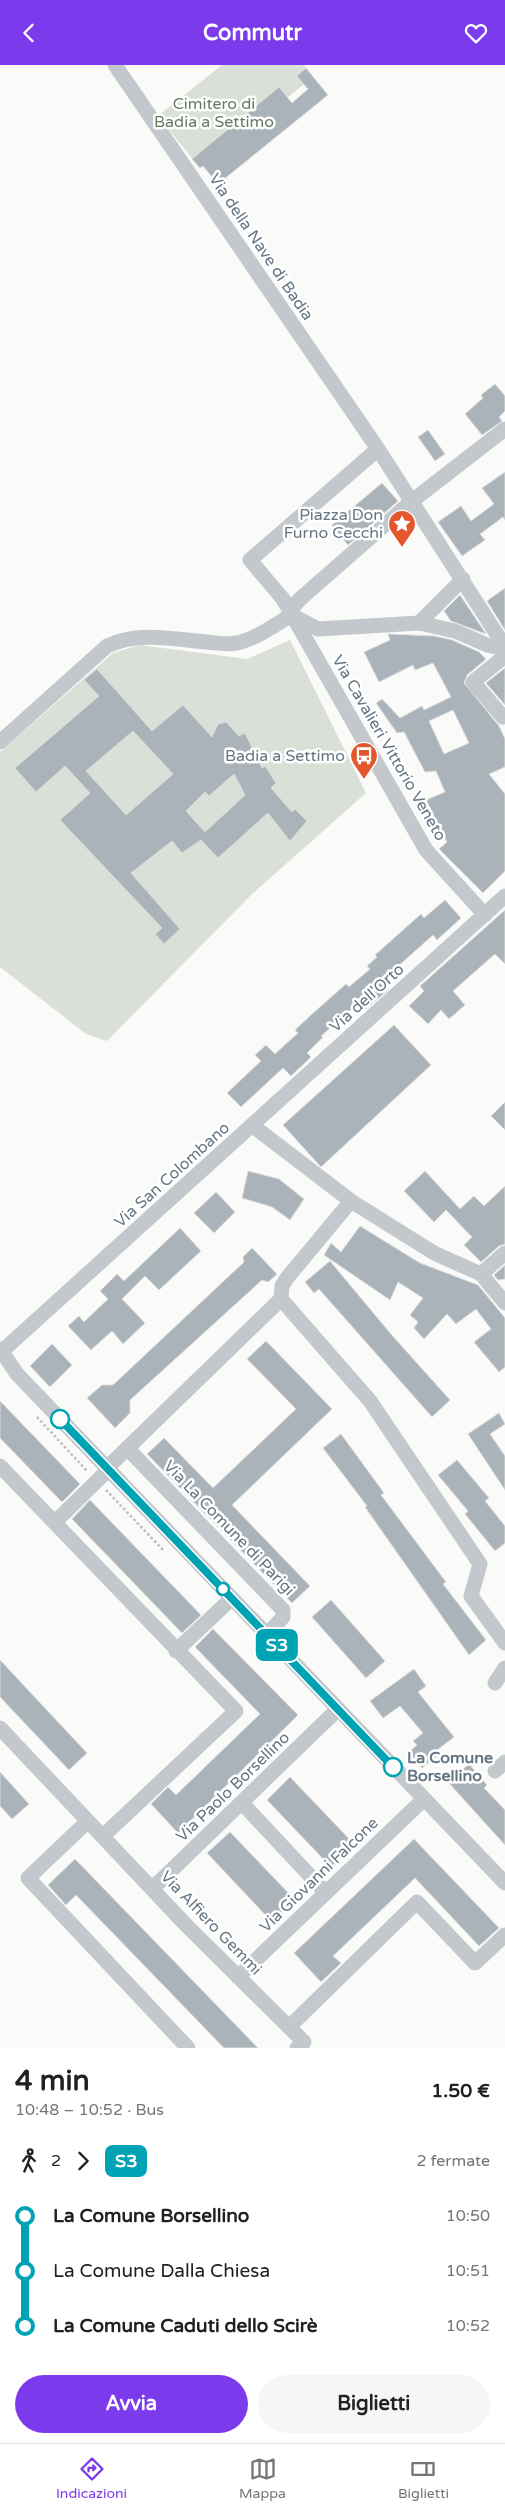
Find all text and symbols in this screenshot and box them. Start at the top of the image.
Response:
icon: back [15,19,43,47]
icon: heart [462,19,490,47]
text: Commutr [203,20,302,46]
park label: Cimitero di Badia a Settimo [154,94,274,132]
street label: Via della Nave di Badia [204,170,318,324]
place label: Piazza Don Furno Cecchi [284,505,383,543]
place icon: Piazza Don Furno Cecchi [387,509,417,548]
street label: Via Cavalieri Vittorio Veneto [328,652,450,844]
bus stop icon: Badia a Settimo [349,741,379,780]
place label: Badia a Settimo [225,746,345,766]
street label: Via dell'Orto [326,959,408,1037]
street label: Via San Colombano [110,1118,234,1232]
unlabelled marker [50,1409,70,1429]
street label: Via La Comune di Parigi [159,1456,299,1600]
unlabelled marker [216,1582,230,1596]
line badge: S3 [254,1629,300,1661]
text: S3 [266,1634,288,1656]
street label: Via Paolo Borsellino [172,1728,294,1846]
place label: La Comune Borsellino [407,1748,493,1786]
marker: La Comune Borsellino [383,1757,403,1777]
street label: Via Giovanni Falcone [255,1813,383,1937]
street label: Via Alfiero Gemmi [156,1867,266,1979]
text: 4 min [15,2064,90,2098]
text: 1.50 € [431,2080,490,2102]
text: 10:48 – 10:52 · Bus [15,2100,164,2120]
icon: walk [15,2147,43,2175]
icon: forward [69,2147,97,2175]
text: S3 [115,2150,137,2172]
text: 2 [51,2151,61,2171]
text: 2 fermate [416,2151,490,2171]
text: La Comune Borsellino [53,2205,249,2227]
text: 10:50 [446,2206,490,2226]
text: La Comune Dalla Chiesa [53,2260,270,2282]
text: 10:51 [446,2261,490,2281]
text: La Comune Caduti dello Scirè [53,2315,318,2337]
text: 10:52 [446,2316,490,2336]
button: Avvia [15,2375,248,2433]
button: Biglietti [258,2375,490,2433]
tab: Indicazioni [56,2455,127,2502]
tab: Mappa [239,2455,286,2502]
tab: Biglietti [398,2455,449,2502]

